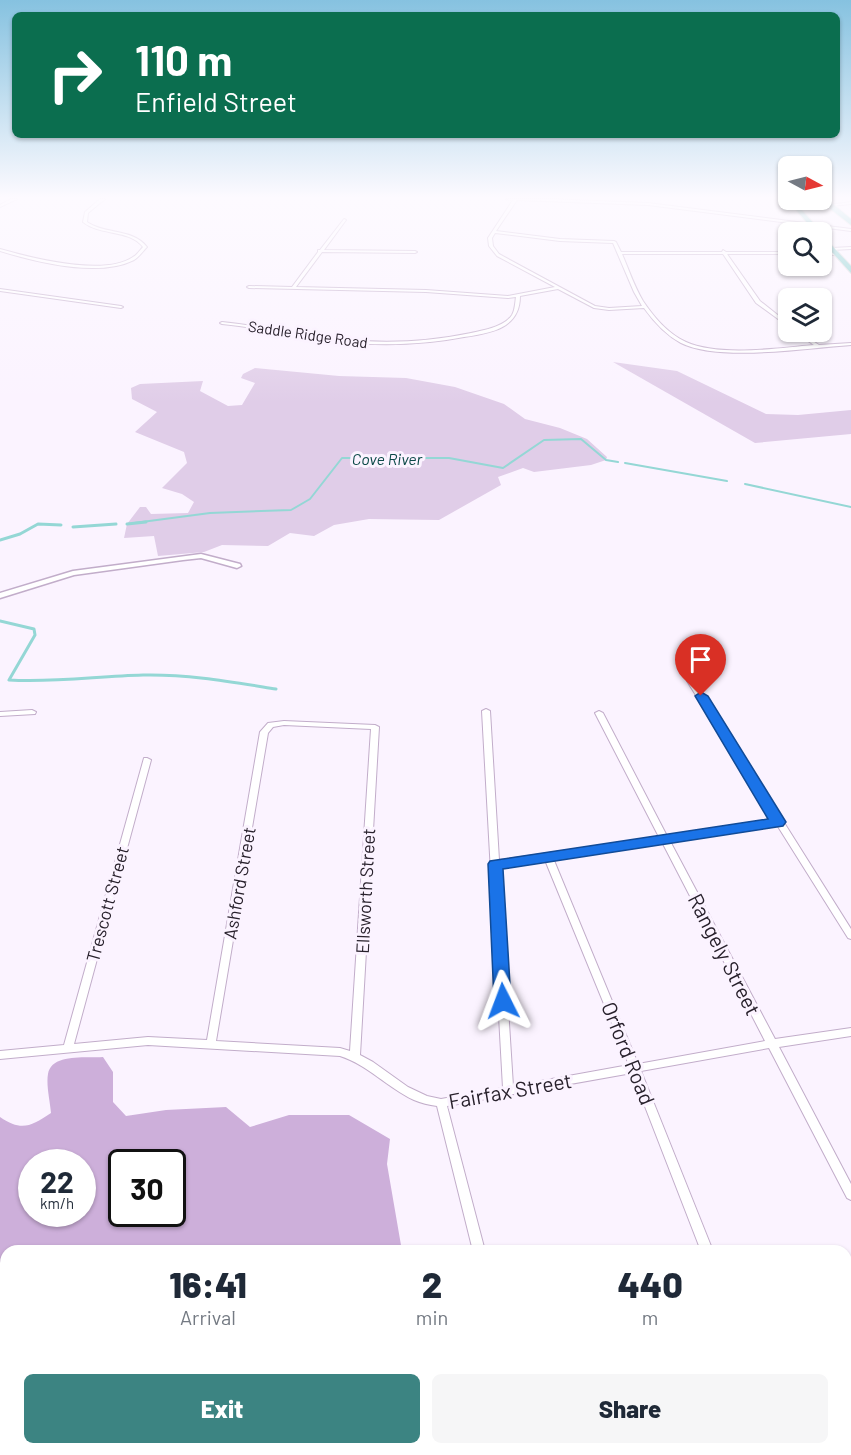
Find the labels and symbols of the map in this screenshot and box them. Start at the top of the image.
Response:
north arrow [778,156,832,210]
street label: Saddle Ridge Road [247,317,369,351]
water label: Cove River [352,449,424,468]
pin [675,634,726,696]
street label: Ashford Street [218,825,260,941]
street label: Ellsworth Street [351,828,379,954]
street label: Trescott Street [81,844,133,964]
street label: Rangely Street [684,889,766,1019]
position arrow [471,969,535,1033]
street label: Orford Road [597,998,661,1108]
street label: Fairfax Street [446,1067,574,1113]
speed limit sign: 30 [108,1149,186,1227]

